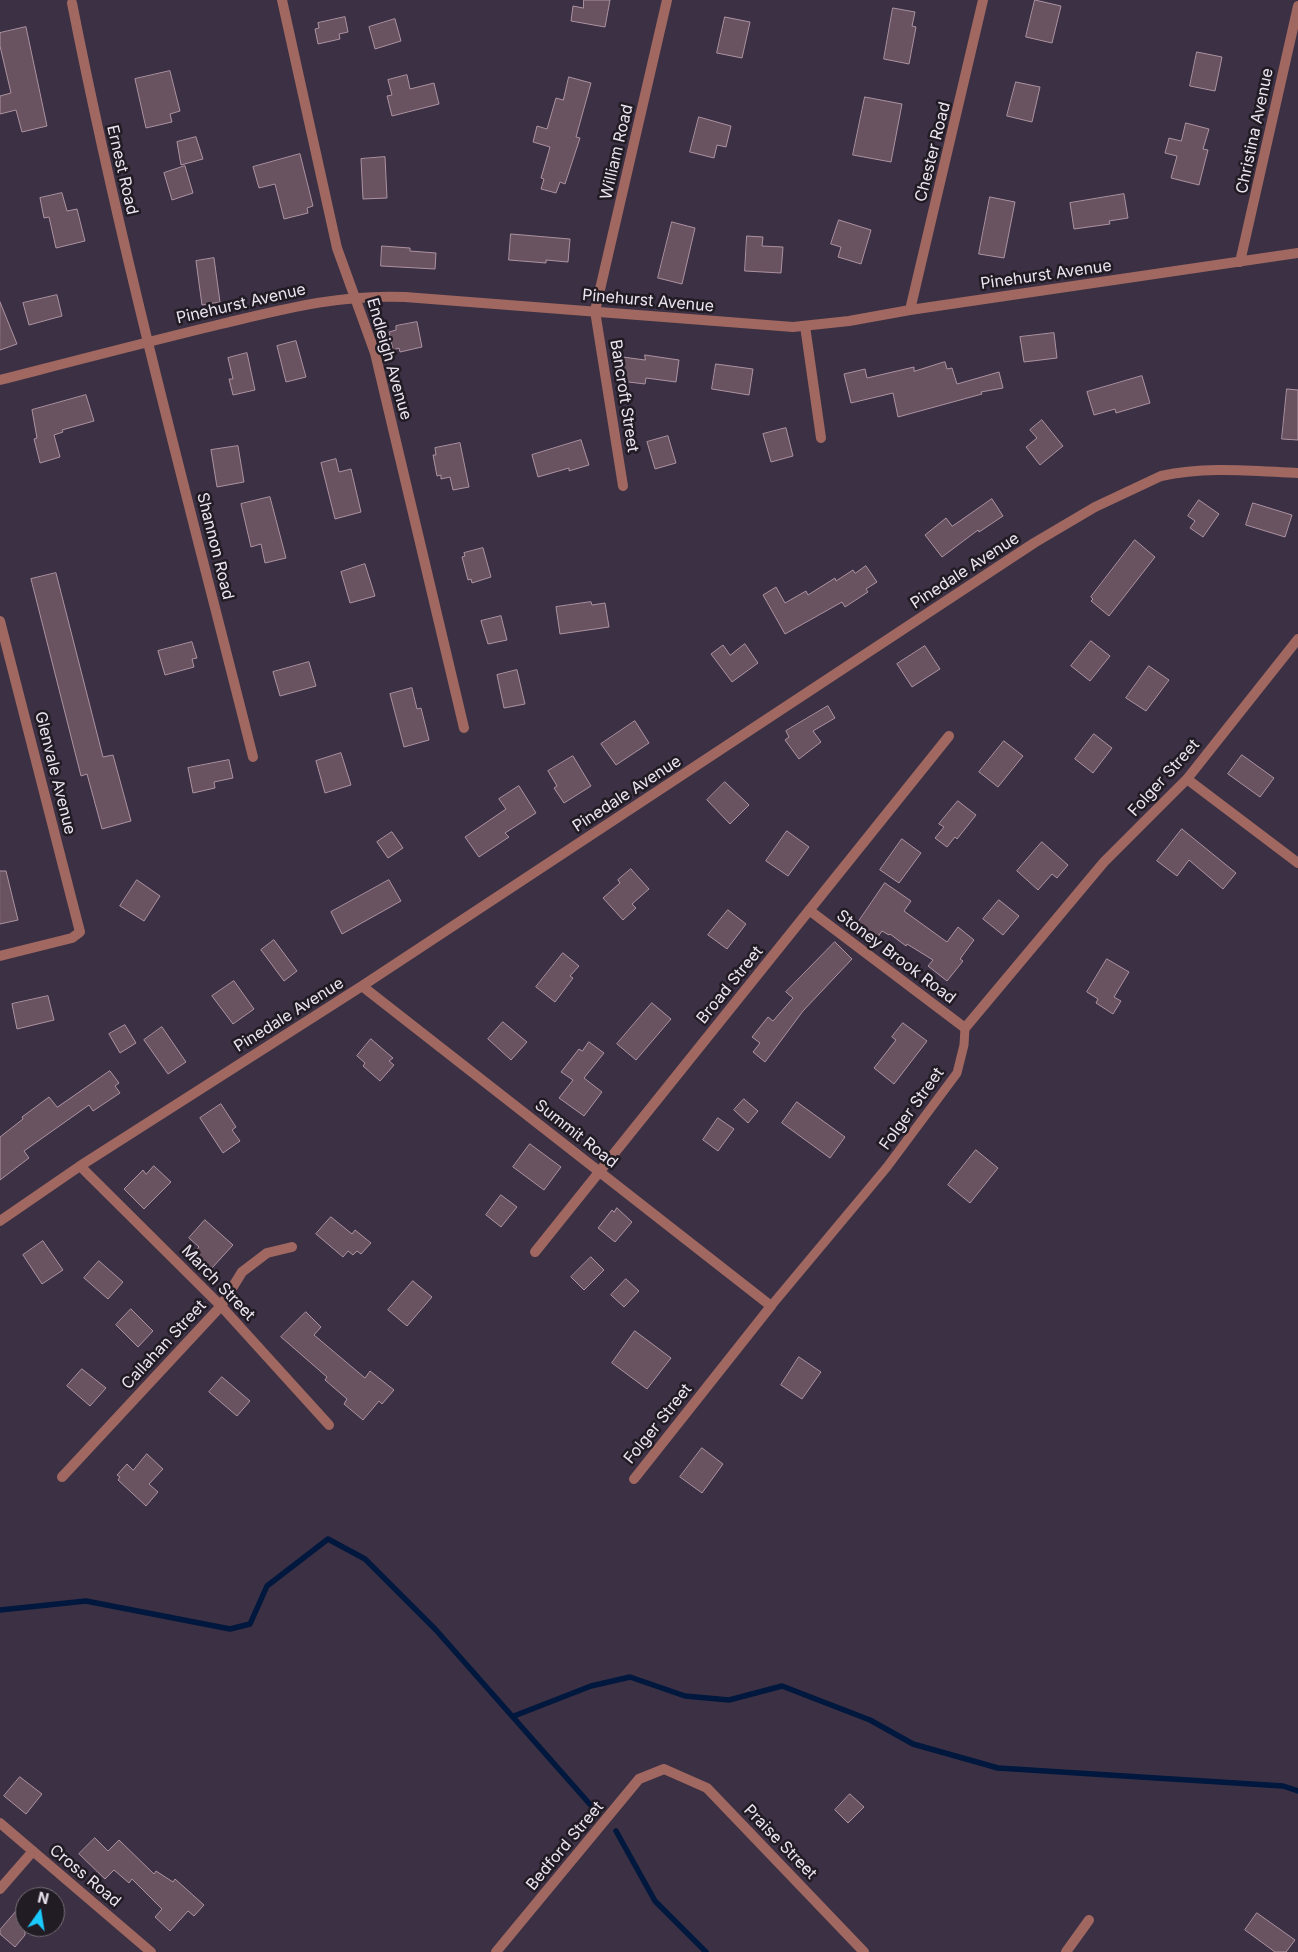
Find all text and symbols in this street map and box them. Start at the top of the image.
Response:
street label: Christina Avenue [1232,66,1278,196]
street label: Chester Road [911,100,955,204]
street label: William Road [597,102,637,202]
street label: Ernest Road [102,123,142,217]
street label: Pinehurst Avenue [979,256,1113,294]
street label: Pinehurst Avenue [174,280,308,328]
street label: Pinehurst Avenue [581,286,715,316]
street label: Endleigh Avenue [362,296,416,422]
street label: Bancroft Street [606,338,642,454]
street label: Shannon Road [192,490,238,602]
street label: Pinedale Avenue [907,529,1023,613]
street label: Glenvale Avenue [30,709,80,837]
street label: Folger Street [1124,735,1204,821]
street label: Pinedale Avenue [569,752,685,836]
street label: Stoney Brook Road [833,906,959,1008]
street label: Broad Street [693,942,767,1028]
street label: Pinedale Avenue [231,974,347,1056]
street label: Folger Street [876,1064,948,1154]
street label: Summit Road [531,1096,621,1172]
street label: March Street [177,1241,259,1325]
street label: Callahan Street [118,1296,210,1394]
street label: Folger Street [620,1380,696,1468]
street label: Bedford Street [522,1798,608,1894]
street label: Praise Street [740,1801,820,1883]
street label: Cross Road [45,1841,125,1911]
north arrow [15,1887,65,1937]
text: N [36,1888,50,1907]

